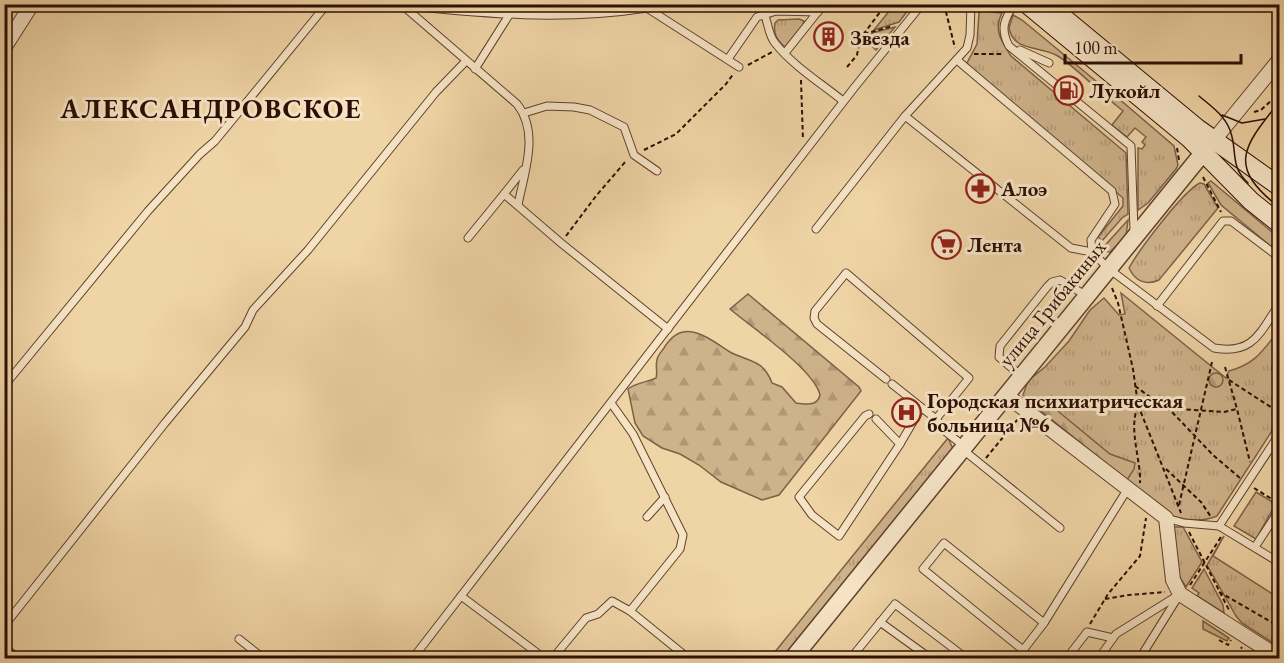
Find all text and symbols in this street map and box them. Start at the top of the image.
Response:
building icon: Звезда [813,21,845,53]
place label: Звезда [850,24,910,51]
scale bar [1065,27,1240,65]
text: 100 m [1074,36,1118,59]
fuel station icon: Лукойл [1052,74,1084,106]
place label: Лукойл [1089,77,1161,104]
district label: АЛЕКСАНДРОВСКОЕ [59,91,362,126]
pharmacy icon: Алоэ [964,172,996,204]
place label: Алоэ [1000,175,1047,202]
supermarket icon: Лента [930,228,962,260]
place label: Лента [967,231,1023,258]
street label: улица Грибакиных [992,234,1112,372]
place label: Городская психиатрическая больница №6 [927,387,1183,438]
hospital icon: Городская психиатрическая больница №6 [890,396,922,428]

